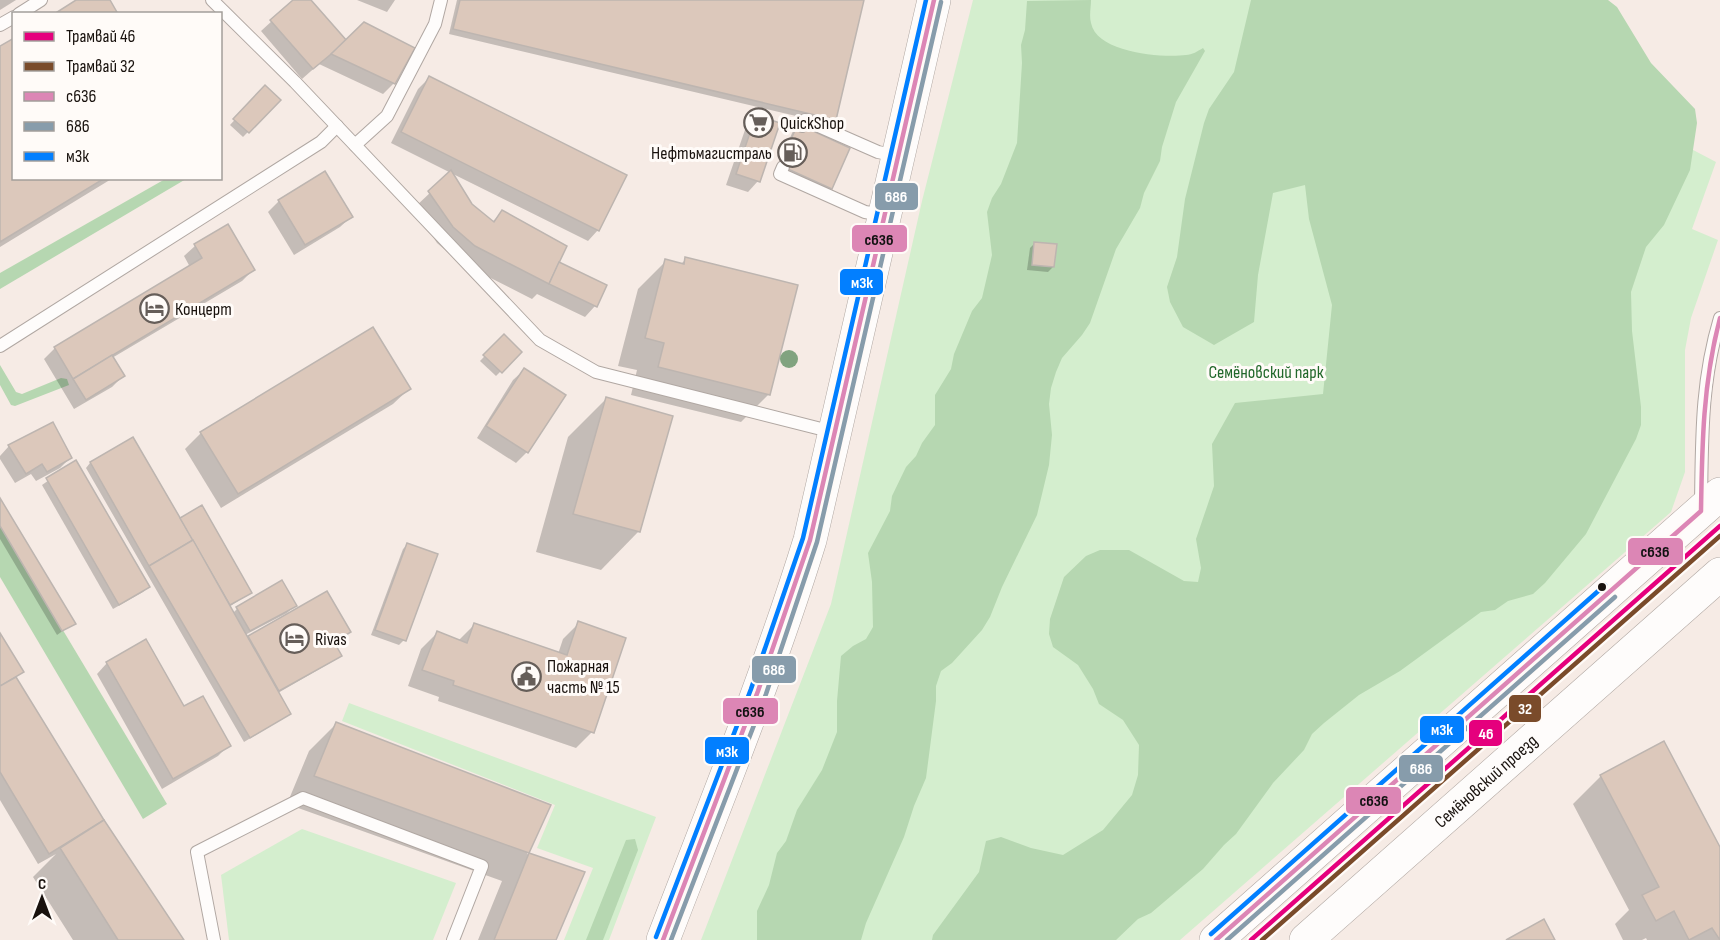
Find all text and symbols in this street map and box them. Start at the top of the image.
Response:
legend [12,12,222,180]
text: Трамвай 46 [66,26,135,47]
text: Трамвай 32 [66,56,135,77]
text: с636 [66,86,97,107]
supermarket icon: QuickShop [743,107,775,139]
place label: QuickShop [780,113,844,134]
text: 686 [66,116,90,137]
fuel station icon: Нефтьмагистраль [777,137,809,169]
place label: Нефтьмагистраль [651,143,772,164]
text: м3к [66,146,89,167]
line badge: 686 [874,182,919,211]
text: 686 [885,188,907,207]
line badge: с636 [851,224,908,253]
text: с636 [865,231,893,250]
line badge: м3к [839,268,884,296]
text: м3к [851,274,873,293]
hotel icon: Концерт [138,293,170,325]
place label: Концерт [175,299,232,320]
park label: Семёновский парк [1208,362,1324,383]
line badge: с636 [1627,537,1684,566]
text: с636 [1641,543,1669,562]
unlabelled marker [1596,581,1608,593]
hotel icon: Rivas [278,623,310,655]
place label: Rivas [315,629,347,650]
line badge: 686 [751,655,797,684]
place label: Пожарная часть № 15 [547,656,620,698]
public building icon: Пожарная часть № 15 [510,660,542,692]
text: 686 [763,661,785,680]
line badge: 32 [1508,694,1542,723]
line badge: с636 [722,697,779,725]
text: 32 [1518,700,1532,719]
text: с636 [736,703,764,722]
line badge: м3к [1419,715,1465,744]
line badge: 46 [1468,719,1503,747]
text: м3к [1431,721,1453,740]
text: 46 [1479,725,1493,744]
street label: Семёновский проезд [1430,730,1542,832]
line badge: м3к [704,736,750,765]
text: м3к [716,743,738,762]
line badge: 686 [1398,754,1444,783]
text: 686 [1410,760,1432,779]
line badge: с636 [1345,786,1402,815]
text: с636 [1360,792,1388,811]
north arrow [12,868,72,928]
text: С [38,875,46,894]

